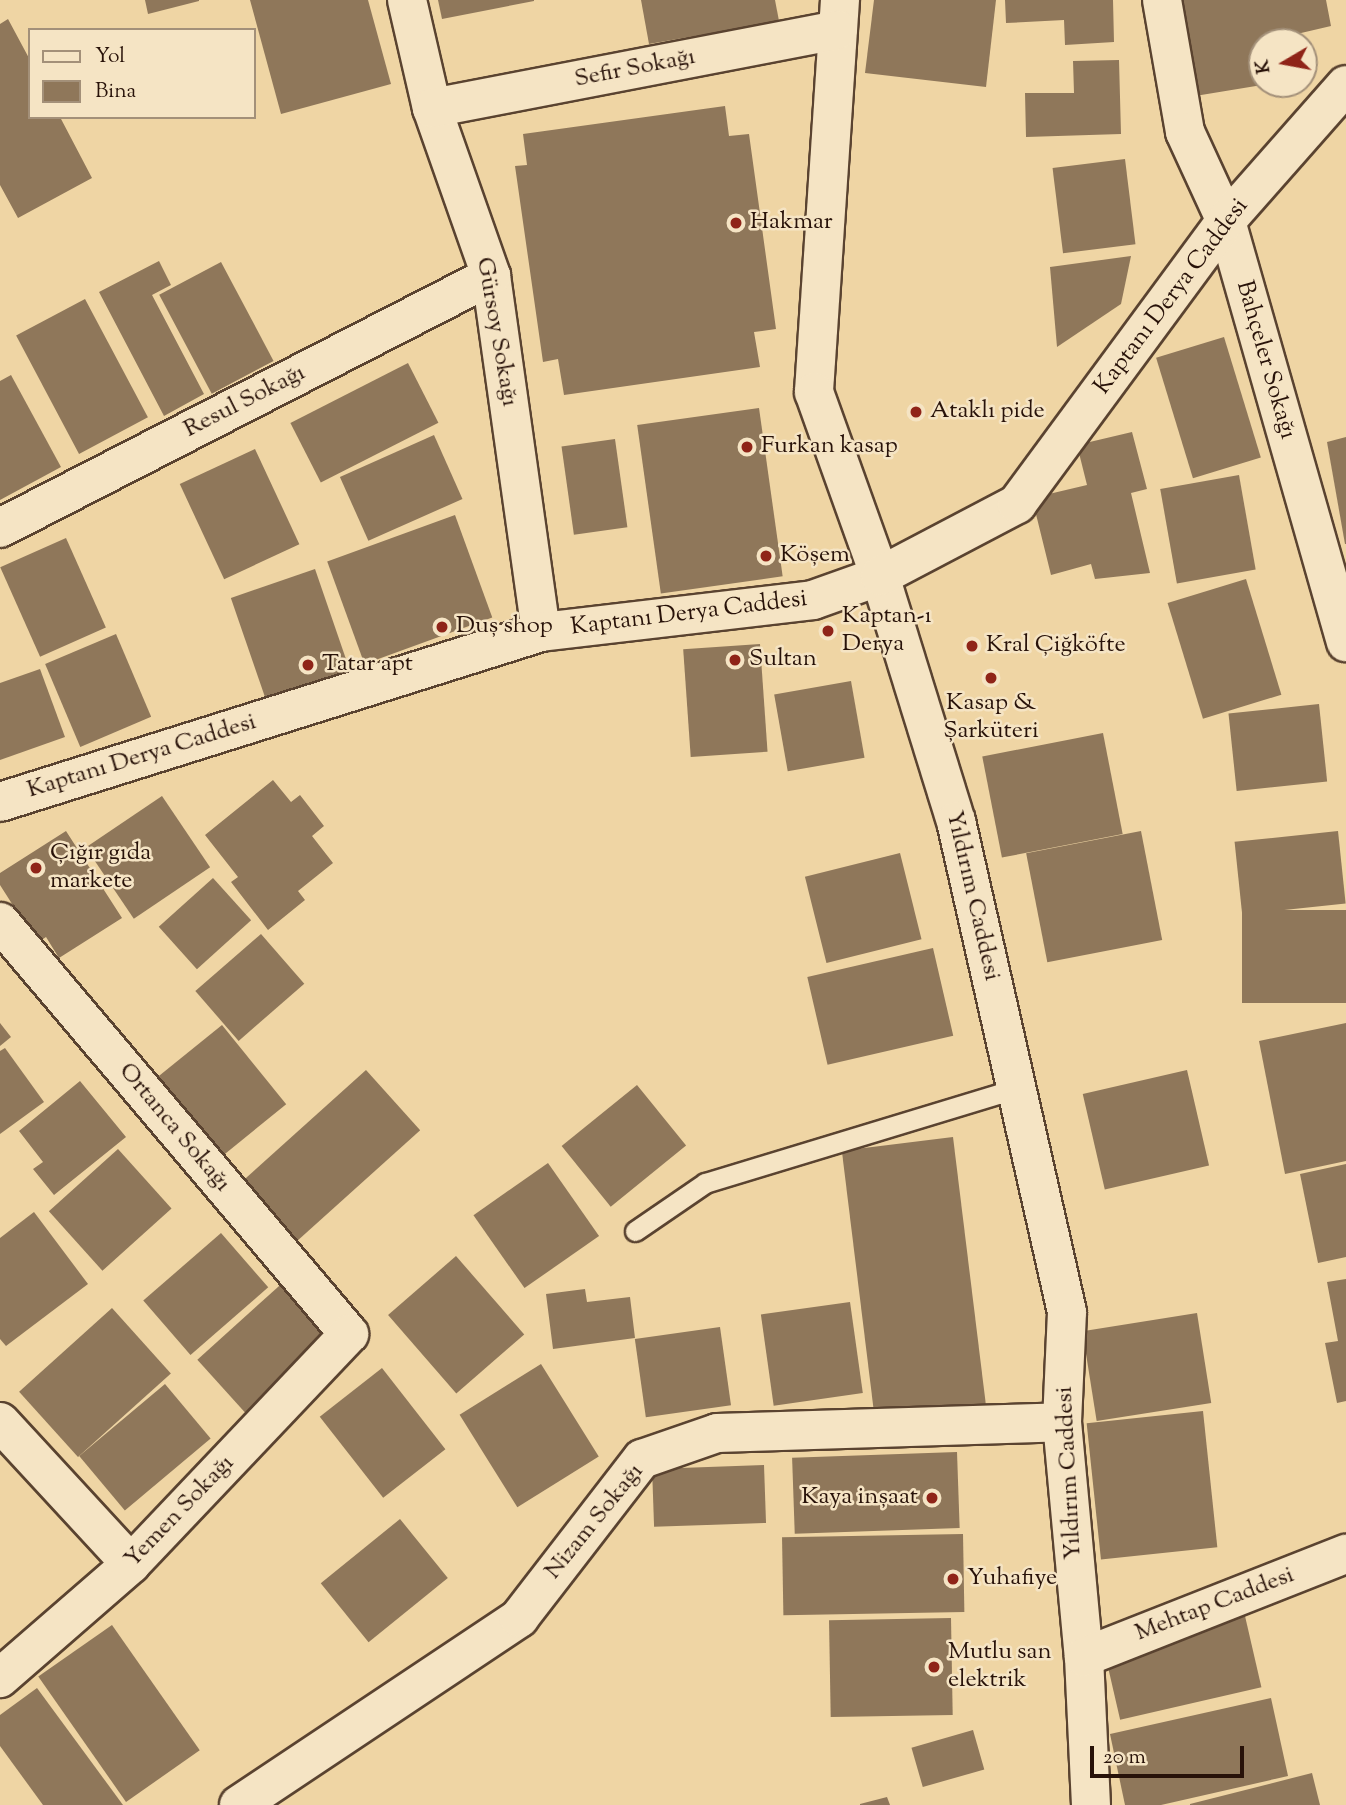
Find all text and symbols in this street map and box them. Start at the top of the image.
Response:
legend [28,28,256,119]
north arrow [1248,28,1318,98]
text: Yol [95,42,125,72]
street label: Sefir Sokağı [572,43,698,95]
text: K [1249,57,1278,76]
text: Bina [95,77,136,107]
street label: Kaptanı Derya Caddesi [1089,193,1255,401]
place label: Hakmar [750,209,833,237]
marker: Hakmar [728,215,744,231]
street label: Gürsoy Sokağı [469,255,523,409]
street label: Bahçeler Sokağı [1229,278,1301,442]
street label: Resul Sokağı [179,359,311,445]
place label: Ataklı pide [930,398,1045,426]
marker: Ataklı pide [908,404,924,420]
place label: Furkan kasap [761,433,898,461]
marker: Furkan kasap [739,439,755,455]
place label: Köşem [780,542,850,570]
marker: Köşem [758,548,774,564]
street label: Kaptanı Derya Caddesi [569,585,809,643]
place label: Kaptan-ı Derya [842,603,932,659]
place label: Duş shop [456,613,553,641]
marker: Duş shop [434,619,450,635]
marker: Kaptan-ı Derya [820,623,836,639]
place label: Kral Çiğköfte [986,632,1126,660]
marker: Kral Çiğköfte [964,638,980,654]
place label: Sultan [749,646,817,674]
place label: Tatar apt [322,651,413,679]
marker: Sultan [727,652,743,668]
marker: Tatar apt [300,657,316,673]
marker: Kasap & Şarküteri [983,670,999,686]
place label: Kasap & Şarküteri [943,690,1039,746]
street label: Kaptanı Derya Caddesi [24,708,260,806]
street label: Yıldırım Caddesi [938,808,1006,984]
place label: Çığır gıda markete [50,840,151,896]
marker: Çığır gıda markete [28,860,44,876]
street label: Ortanca Sokağı [112,1058,236,1198]
street label: Yıldırım Caddesi [1051,1386,1089,1560]
street label: Yemen Sokağı [119,1450,241,1574]
street label: Nizam Sokağı [540,1458,650,1586]
place label: Kaya inşaat [801,1484,918,1512]
marker: Kaya inşaat [924,1490,940,1506]
street label: Mehtap Caddesi [1131,1561,1299,1649]
place label: Yuhafiye [967,1565,1057,1593]
marker: Yuhafiye [945,1571,961,1587]
place label: Mutlu san elektrik [948,1639,1052,1695]
marker: Mutlu san elektrik [926,1659,942,1675]
scale bar [1094,1731,1248,1775]
text: 20 m [1103,1743,1146,1773]

